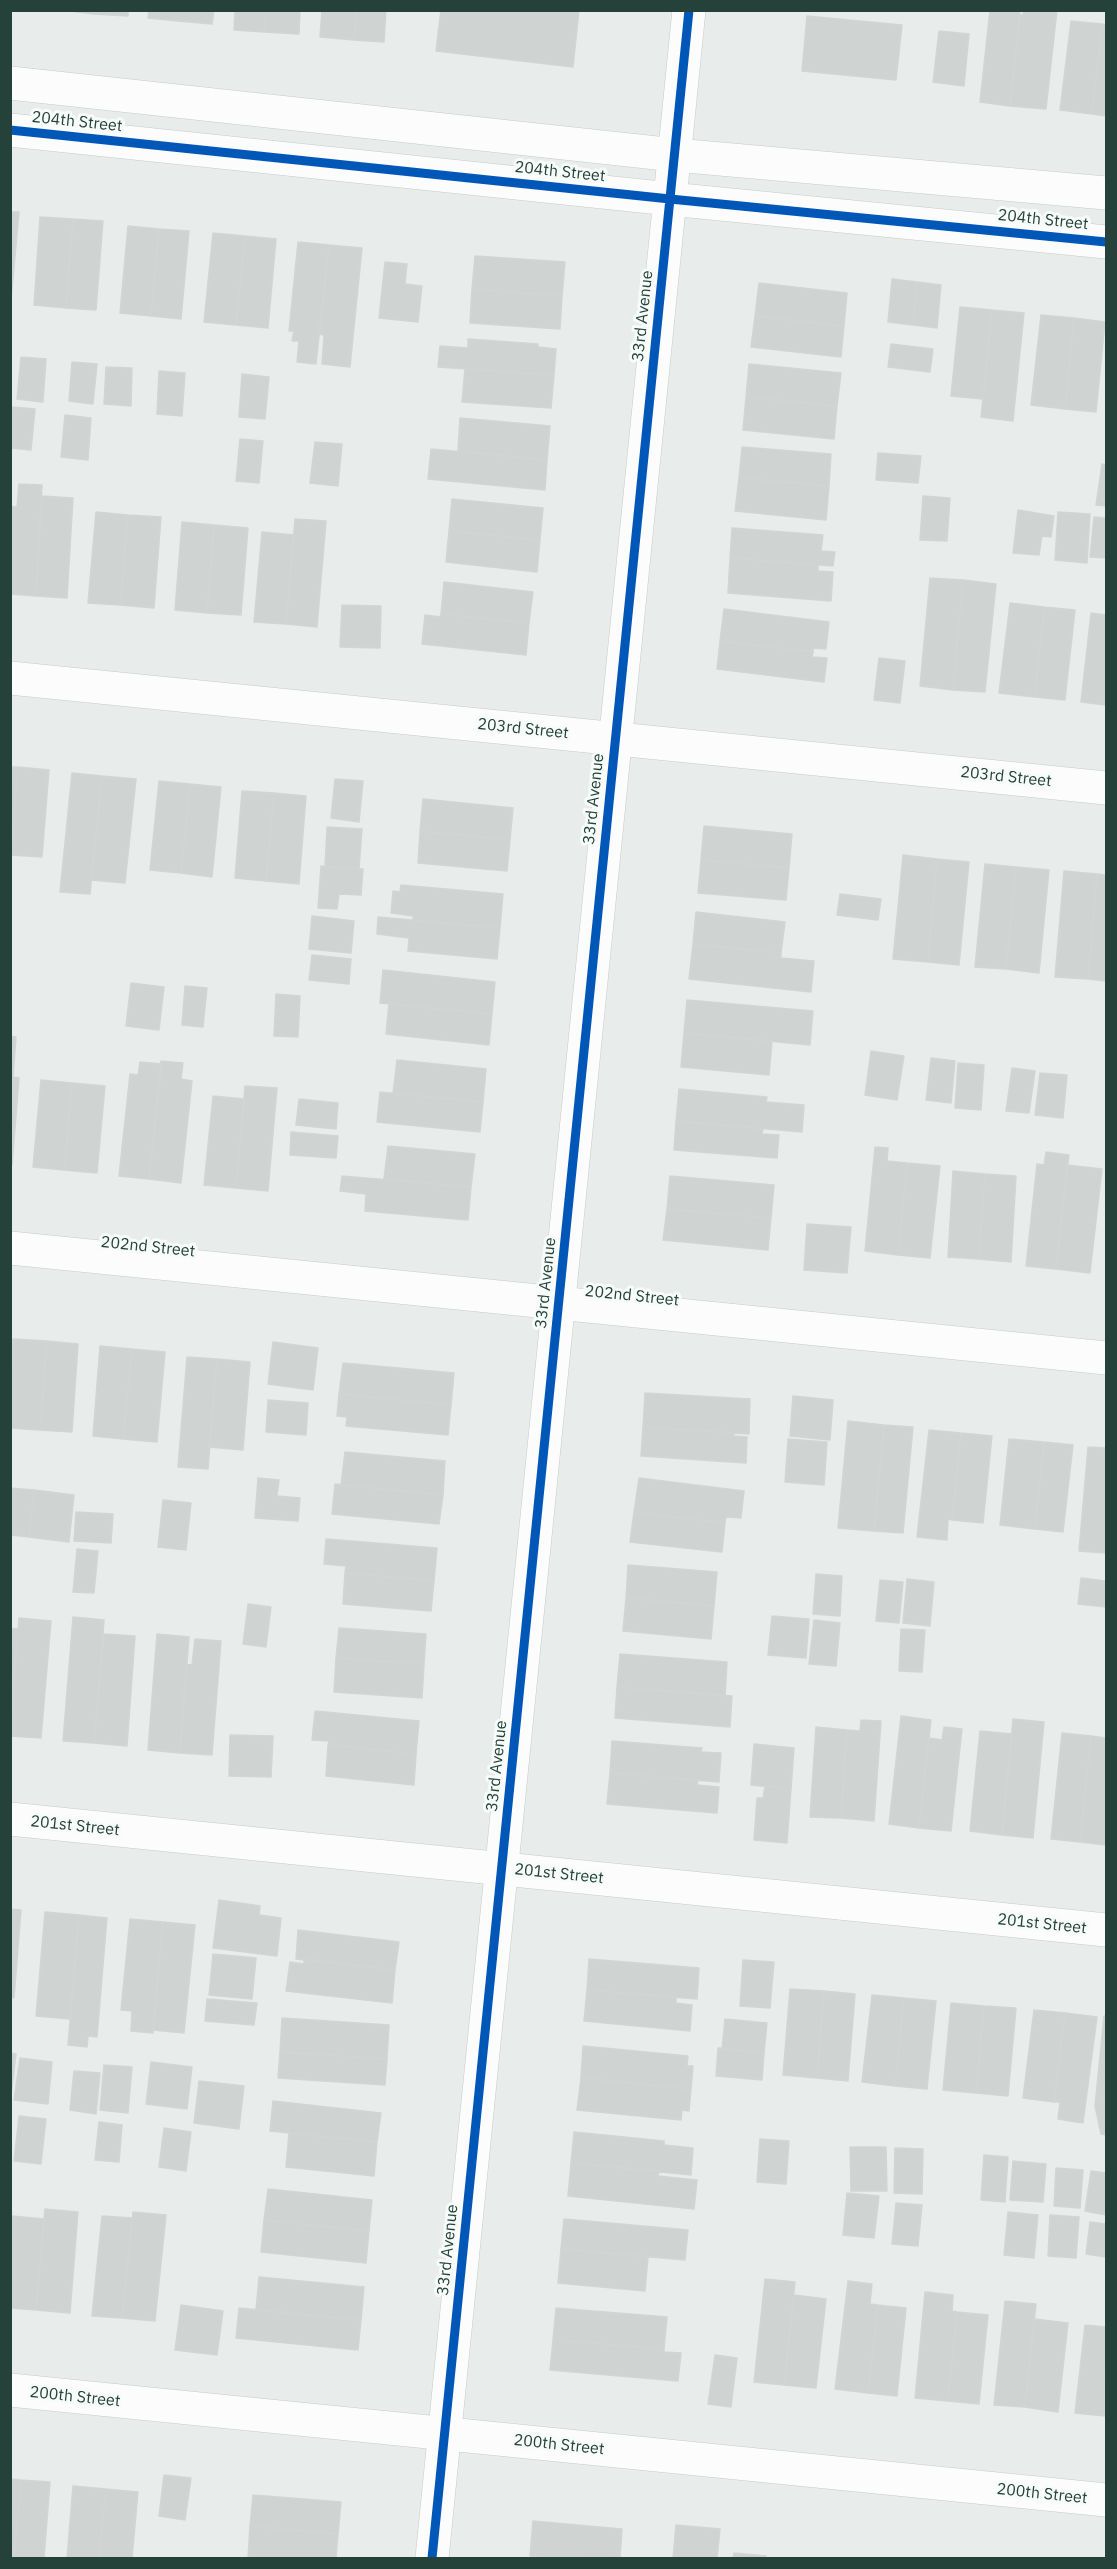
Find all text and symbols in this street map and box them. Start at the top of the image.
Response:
street label: 204th Street [31,108,123,136]
street label: 204th Street [514,158,606,186]
street label: 204th Street [997,206,1089,234]
street label: 33rd Avenue [629,270,657,362]
street label: 203rd Street [476,715,570,743]
street label: 33rd Avenue [580,753,608,845]
street label: 203rd Street [959,763,1053,791]
street label: 202nd Street [100,1232,196,1262]
street label: 33rd Avenue [532,1237,560,1329]
street label: 202nd Street [584,1281,680,1311]
street label: 33rd Avenue [483,1720,511,1812]
street label: 201st Street [29,1812,121,1840]
street label: 201st Street [513,1860,605,1888]
street label: 201st Street [996,1910,1088,1938]
street label: 33rd Avenue [434,2204,462,2296]
street label: 200th Street [29,2383,121,2411]
street label: 200th Street [513,2431,605,2459]
street label: 200th Street [996,2480,1088,2508]

